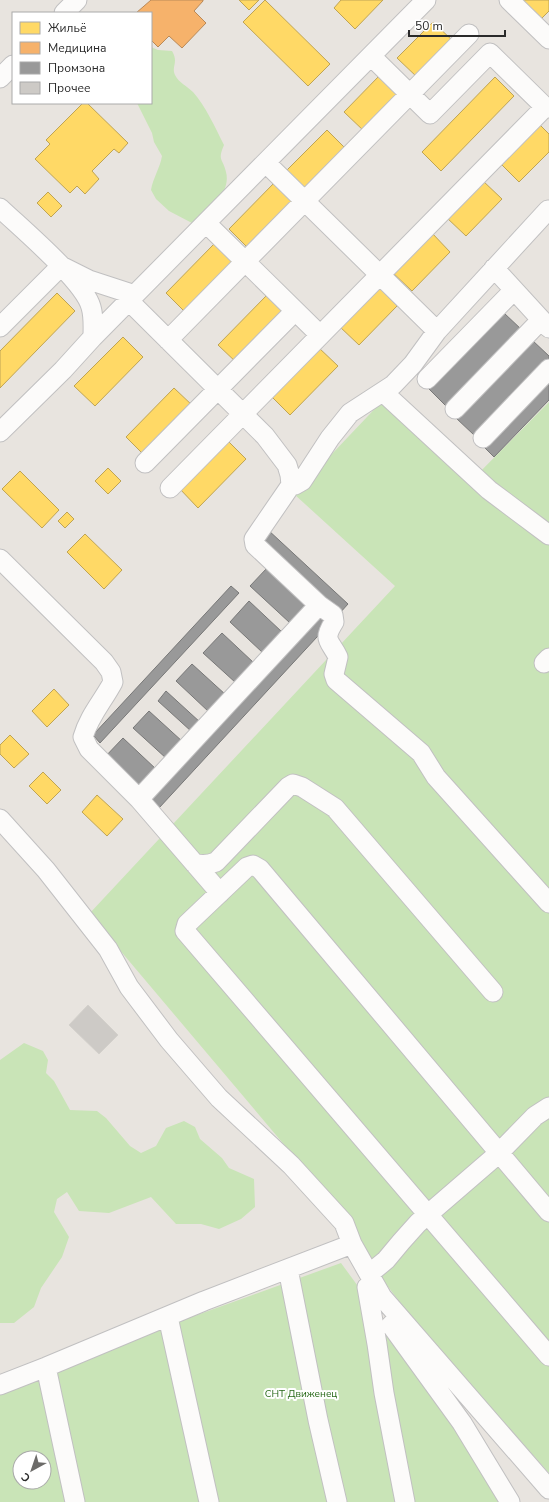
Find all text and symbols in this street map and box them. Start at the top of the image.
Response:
legend [12,12,152,104]
scale bar [409,12,505,38]
text: 50 m [415,18,443,34]
text: Жильё [48,20,86,36]
text: Медицина [48,40,107,56]
text: Промзона [48,60,105,76]
text: Прочее [48,80,91,96]
park label: СНТ Движенец [265,1387,337,1401]
north arrow [12,1450,52,1490]
text: С [18,1469,34,1485]

